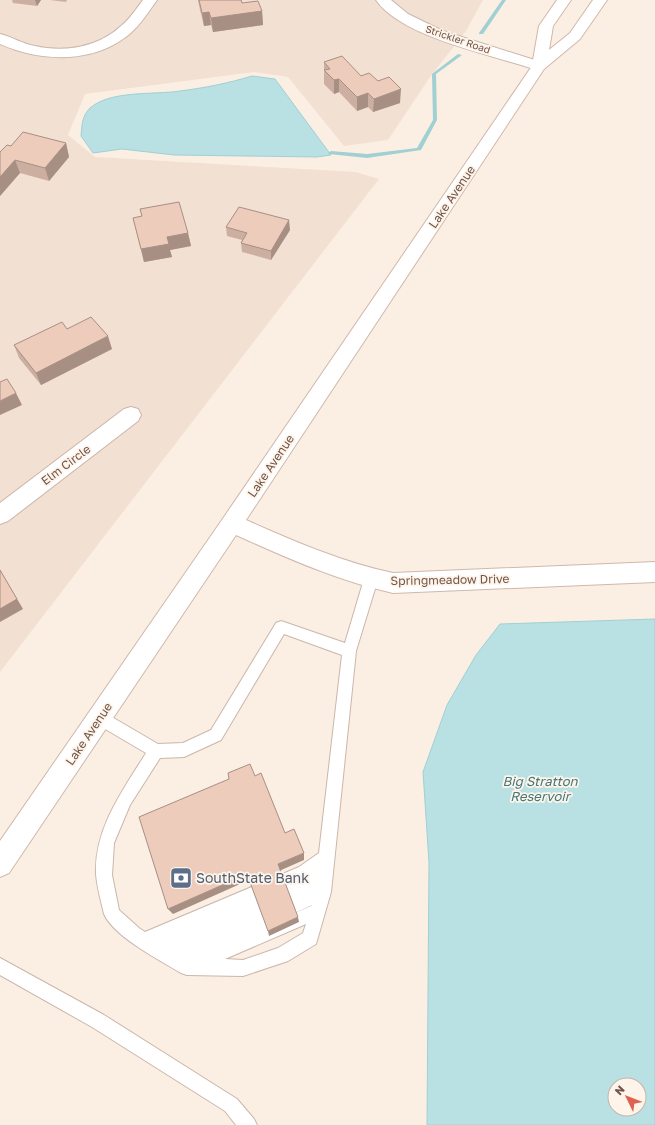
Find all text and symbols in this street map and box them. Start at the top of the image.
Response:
street label: Strickler Road [424,22,492,56]
street label: Lake Avenue [425,162,478,231]
street label: Lake Avenue [244,431,297,500]
street label: Elm Circle [38,441,93,488]
street label: Springmeadow Drive [390,571,510,588]
street label: Lake Avenue [62,699,115,768]
water label: Big Stratton Reservoir [503,773,578,804]
bank icon: SouthState Bank [168,865,194,891]
place label: SouthState Bank [196,869,309,886]
north arrow [607,1077,647,1117]
text: N [612,1082,627,1097]

